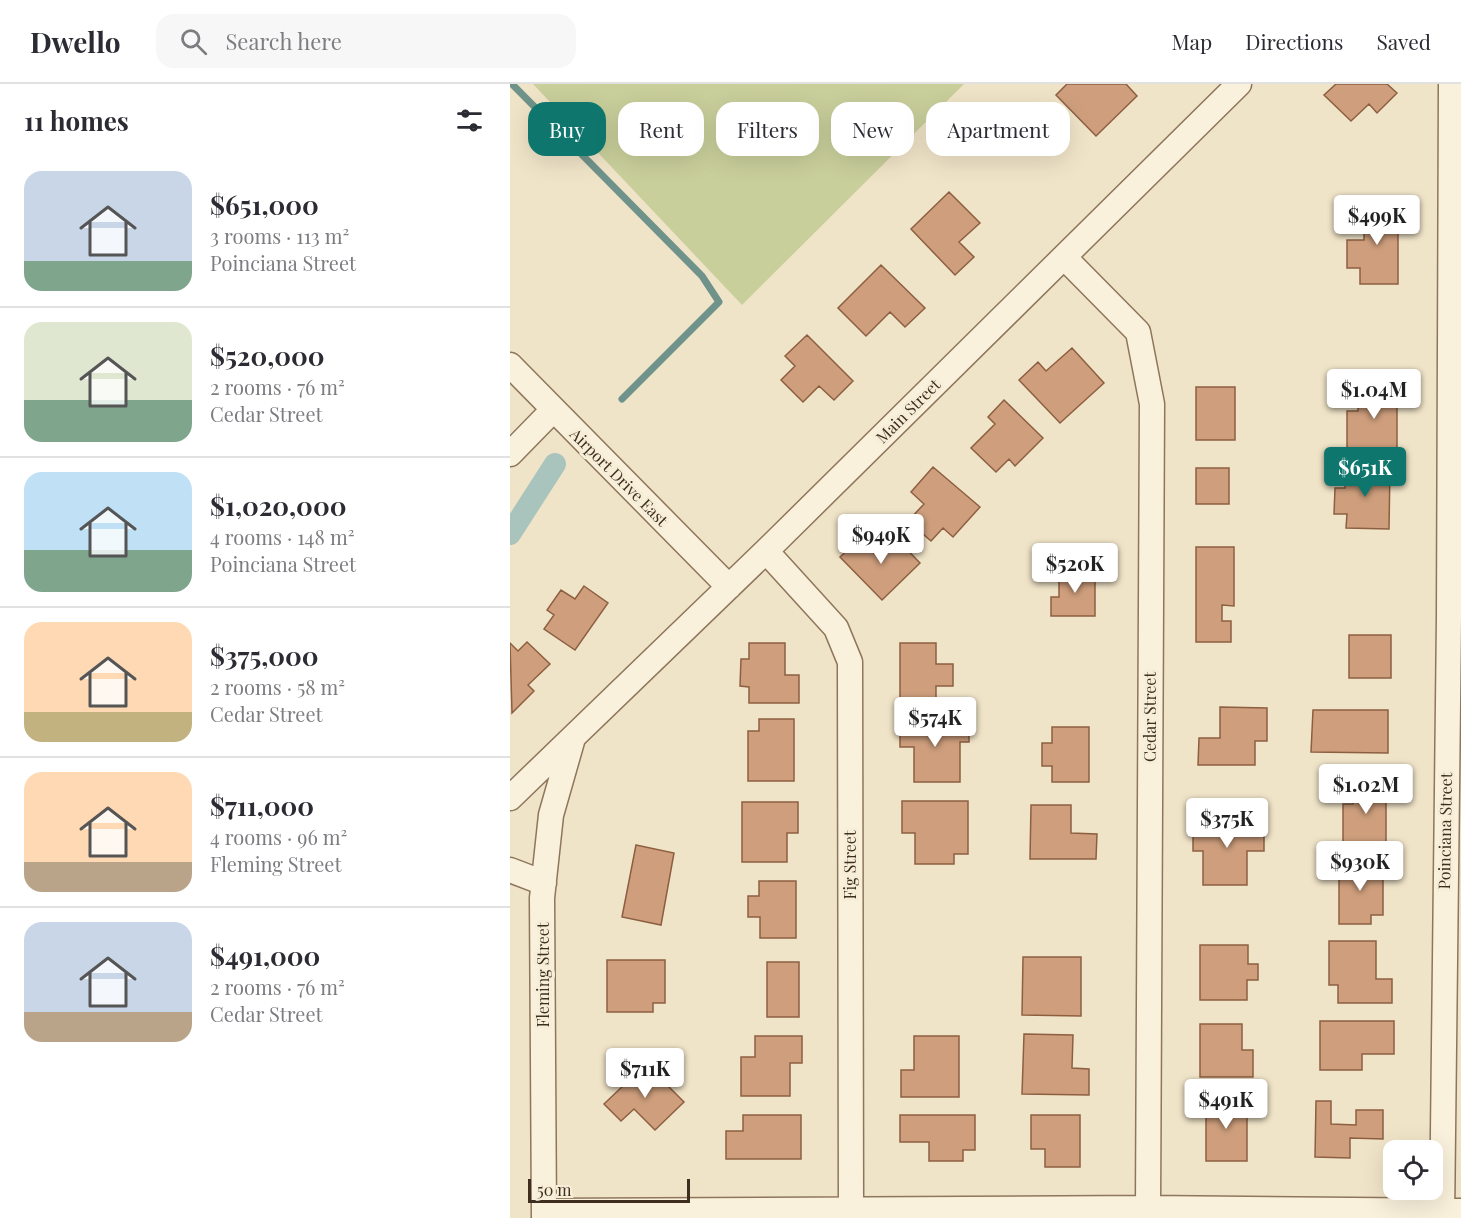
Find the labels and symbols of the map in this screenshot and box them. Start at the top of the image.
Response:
pin: $499K [1335,195,1419,246]
pin: $1.04M [1325,369,1423,420]
street label: Main Street [871,374,945,447]
street label: Airport Drive East [565,423,673,530]
pin: $651K [1323,447,1407,498]
pin: $949K [839,514,923,565]
pin: $520K [1033,543,1117,594]
street label: Cedar Street [1139,672,1160,762]
pin: $574K [893,697,977,748]
pin: $1.02M [1317,764,1415,815]
street label: Poinciana Street [1433,772,1456,890]
pin: $375K [1185,798,1269,849]
street label: Fig Street [839,830,860,900]
pin: $930K [1318,841,1402,892]
street label: Fleming Street [532,922,553,1028]
pin: $711K [603,1048,687,1099]
pin: $491K [1184,1079,1268,1130]
scale bar [528,1176,690,1204]

